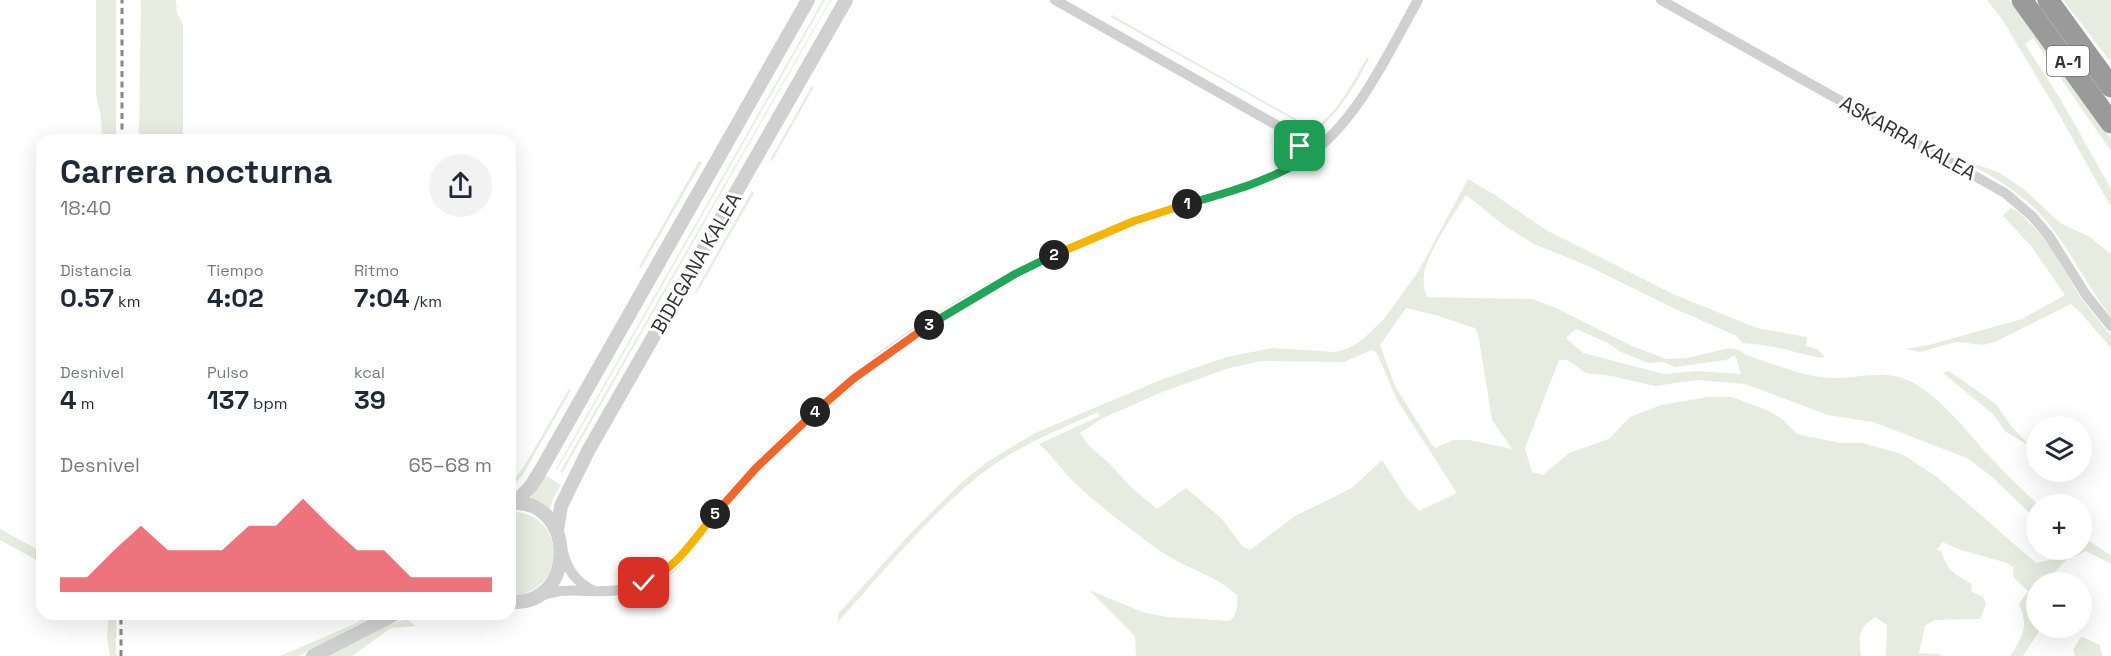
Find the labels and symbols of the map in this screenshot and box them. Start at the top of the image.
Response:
road number: A-1 [2047,46,2089,76]
street label: ASKARRA KALEA [1835,90,1981,186]
pin [1274,120,1325,171]
street label: BIDEGANA KALEA [645,187,747,338]
pin: 1 [1172,189,1202,219]
pin: 2 [1039,240,1069,270]
pin: 3 [914,310,944,340]
pin: 4 [800,397,830,427]
pin: 5 [700,499,730,529]
pin [618,557,669,608]

